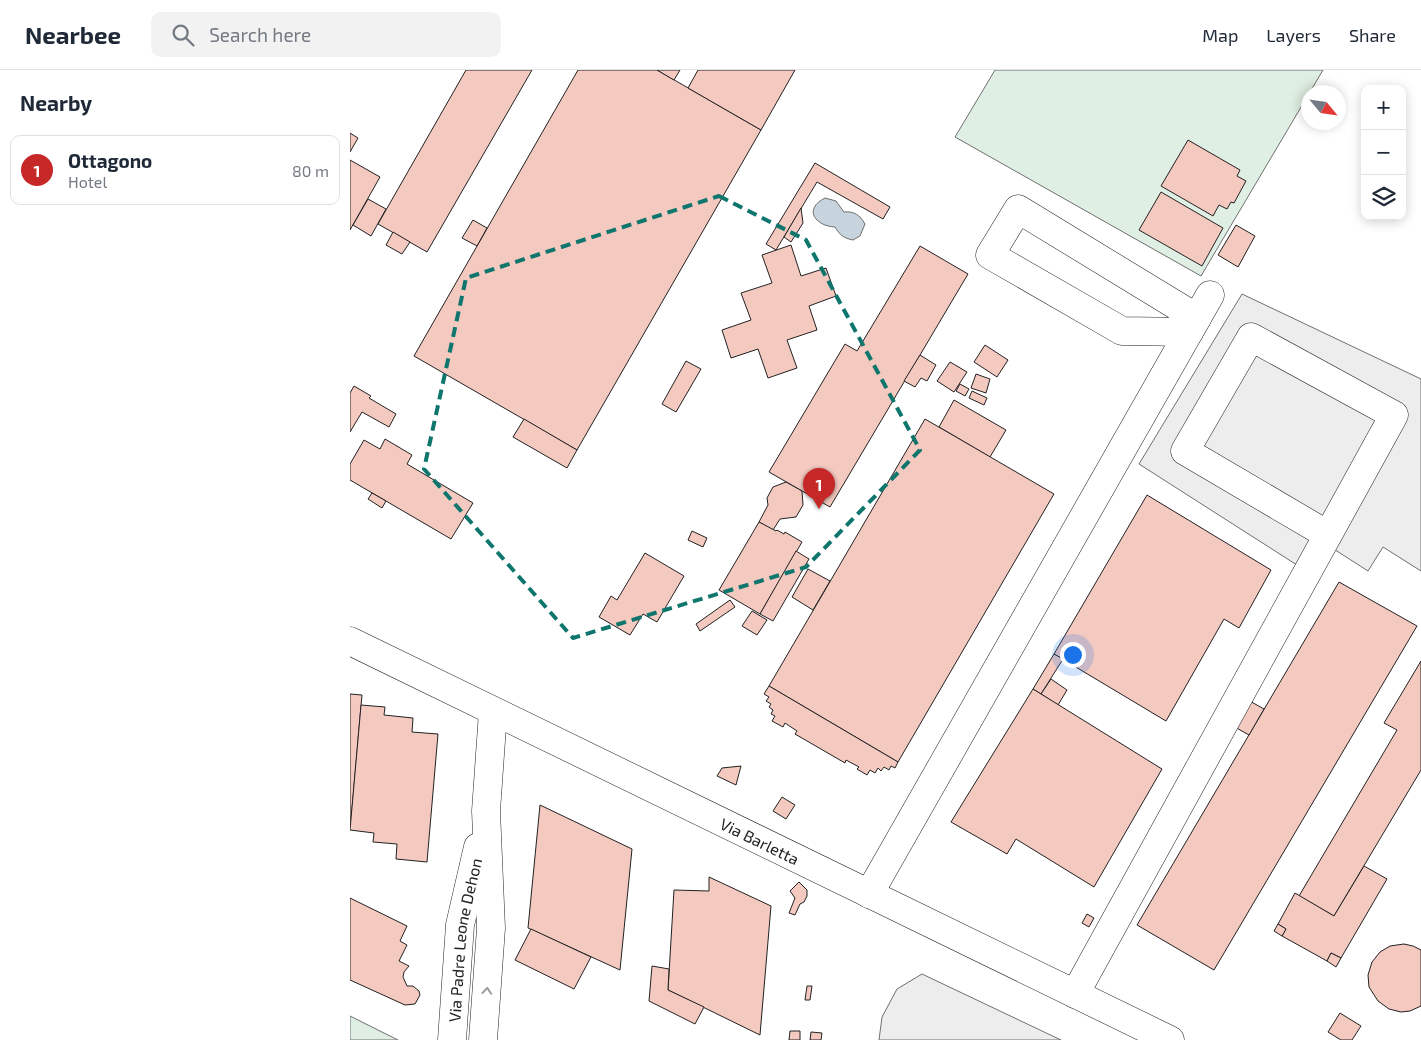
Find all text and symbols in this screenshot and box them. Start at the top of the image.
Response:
search box [151,12,501,57]
text: Nearbee [25,20,121,49]
icon: search [169,21,197,49]
text: Search here [209,23,311,46]
text: Map [1202,24,1238,46]
text: Layers [1266,24,1321,46]
text: Share [1349,24,1396,46]
north arrow [1301,85,1346,130]
map controls [1361,85,1406,220]
button: + [1361,85,1406,130]
text: Nearby [20,90,92,115]
button: − [1361,130,1406,175]
text: Ottagono [68,149,152,172]
text: 1 [34,161,40,180]
text: 80 m [292,161,329,180]
text: Hotel [68,172,107,191]
button: layers [1361,175,1406,220]
pin: 1 [803,468,835,509]
your location [1060,642,1086,668]
street label: Via Barletta [717,813,803,868]
street label: Via Padre Leone Dehon [444,856,485,1023]
one-way arrow [481,987,492,995]

